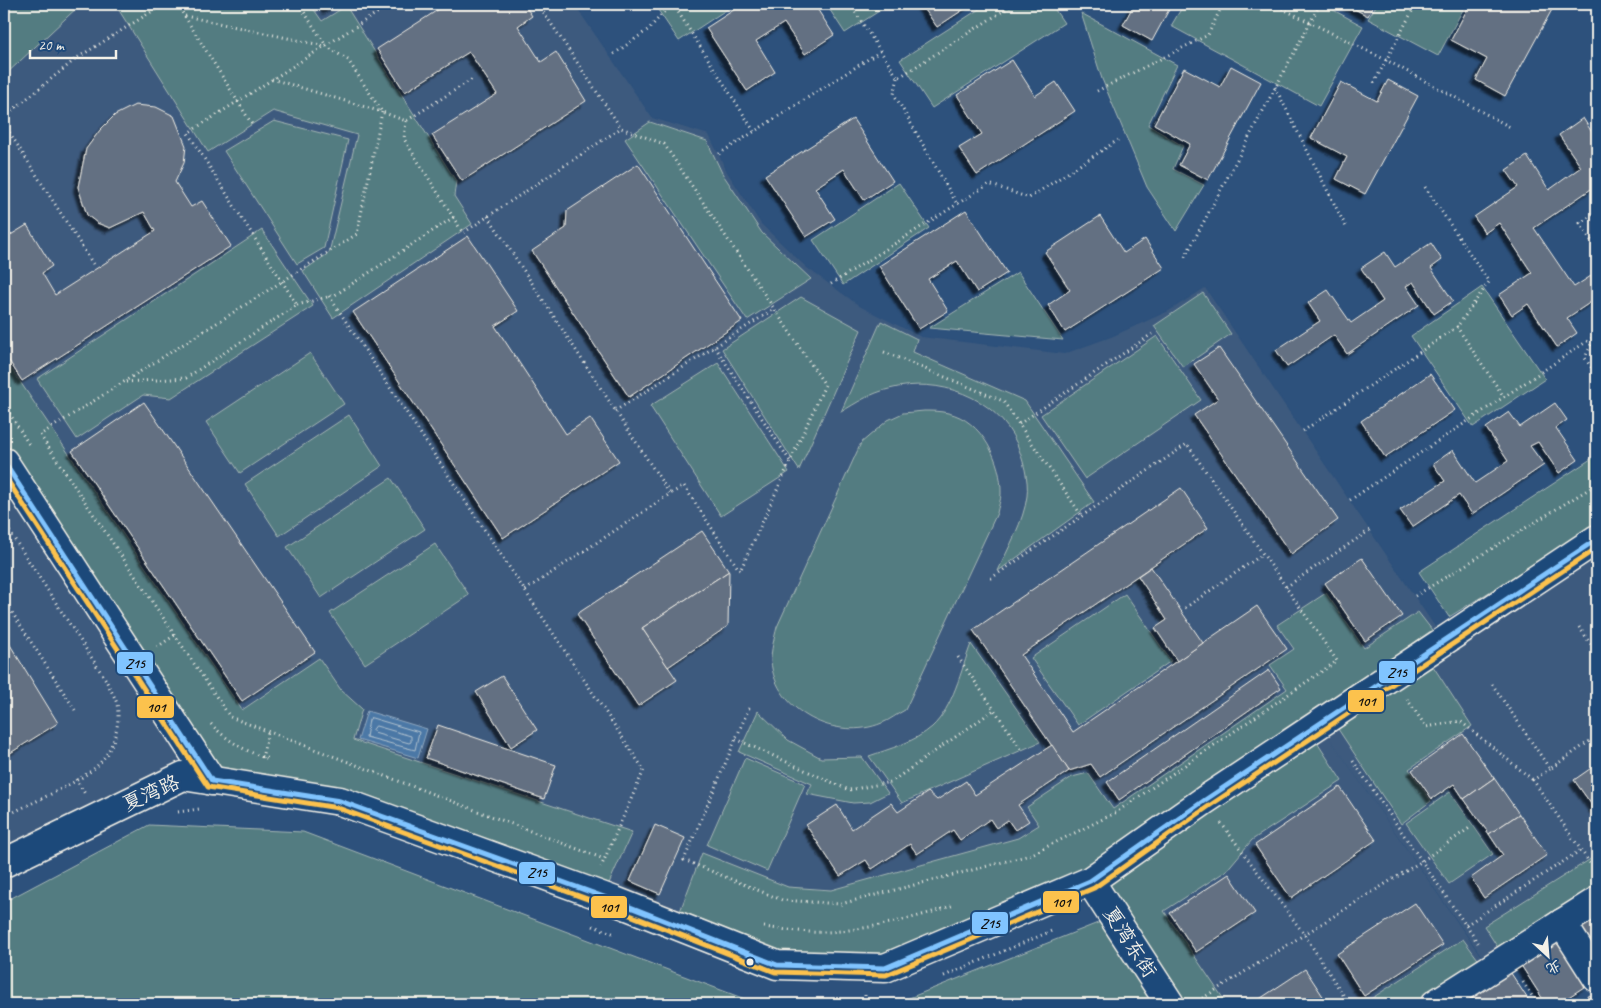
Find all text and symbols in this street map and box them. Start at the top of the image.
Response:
scale bar [30,28,116,60]
text: 20 m [38,36,65,55]
line badge: Z15 [116,651,154,675]
text: Z15 [125,655,147,672]
line badge: Z15 [1378,660,1416,684]
text: Z15 [1387,664,1409,681]
line badge: 101 [1347,689,1385,713]
text: 101 [1357,693,1377,710]
line badge: 101 [136,695,175,719]
text: 101 [147,699,167,716]
street label: 夏湾路 [119,769,184,817]
line badge: Z15 [518,861,556,885]
text: Z15 [527,864,549,881]
line badge: 101 [1042,890,1080,914]
text: 101 [1052,894,1072,911]
line badge: 101 [590,895,628,919]
text: 101 [600,899,620,916]
street label: 夏湾东街 [1098,902,1162,982]
line badge: Z15 [971,911,1009,935]
text: Z15 [980,915,1002,932]
north arrow [1524,930,1574,980]
unlabelled marker [745,957,755,967]
text: 北 [1543,957,1563,978]

